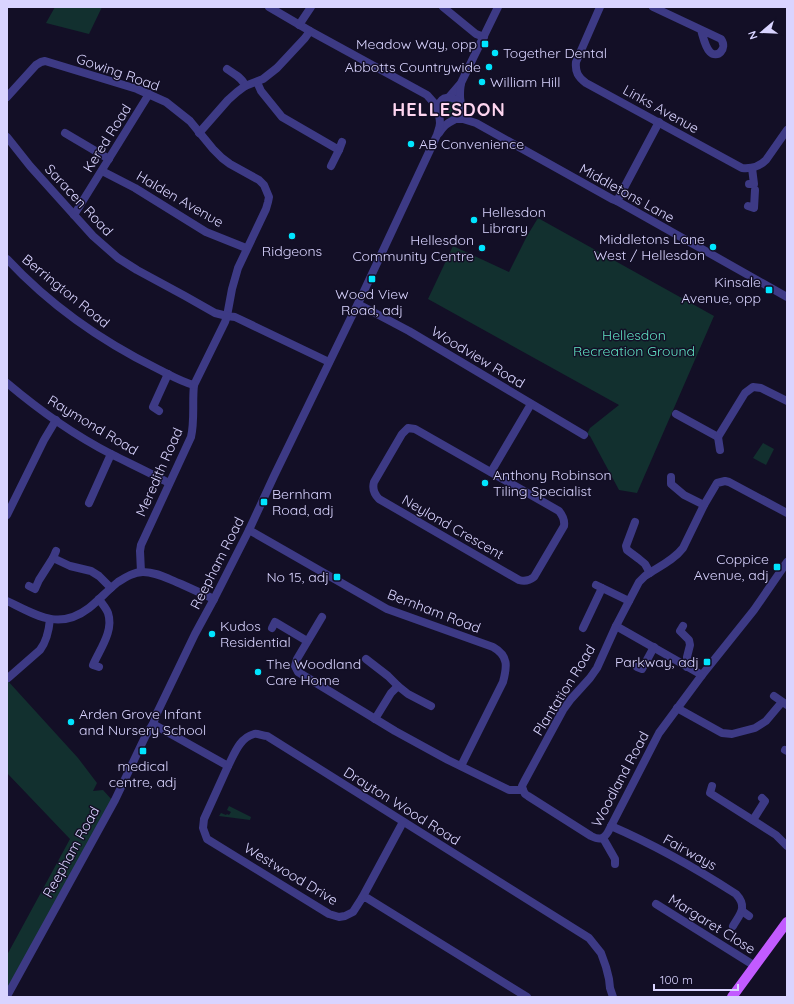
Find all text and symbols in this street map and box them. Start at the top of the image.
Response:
north arrow [742,12,782,52]
text: N [745,29,760,41]
place label: Meadow Way, opp [356,35,477,53]
marker: Meadow Way, opp [480,39,490,49]
place label: Together Dental [503,44,607,62]
marker: Together Dental [490,48,500,58]
street label: Gowing Road [74,49,162,95]
place label: Abbotts Countrywide [345,58,481,76]
marker: Abbotts Countrywide [484,62,494,72]
place label: William Hill [490,73,561,91]
marker: William Hill [477,77,487,87]
street label: Links Avenue [620,81,702,137]
district label: HELLESDON [392,98,506,121]
street label: Kered Road [79,101,135,175]
place label: AB Convenience [419,135,524,153]
marker: AB Convenience [406,139,416,149]
street label: Middletons Lane [576,159,678,227]
street label: Saracen Road [41,160,117,240]
street label: Halden Avenue [133,167,227,231]
place label: Hellesdon Library [482,203,546,237]
marker: Hellesdon Library [469,215,479,225]
place label: Middletons Lane West / Hellesdon [594,230,705,264]
marker: Ridgeons [287,231,297,241]
place label: Hellesdon Community Centre [352,231,474,265]
place label: Ridgeons [262,242,322,260]
marker: Middletons Lane West / Hellesdon [708,242,718,252]
marker: Hellesdon Community Centre [477,243,487,253]
street label: Berrington Road [19,250,113,332]
place label: Kinsale Avenue, opp [681,273,761,307]
marker: Wood View Road, adj [367,274,377,284]
place label: Wood View Road, adj [335,285,409,319]
marker: Kinsale Avenue, opp [764,285,774,295]
street label: Woodview Road [428,322,528,392]
park label: Hellesdon Recreation Ground [573,326,695,360]
street label: Raymond Road [45,391,141,459]
street label: Meredith Road [131,425,187,519]
place label: Anthony Robinson Tiling Specialist [493,466,612,500]
marker: Anthony Robinson Tiling Specialist [480,478,490,488]
place label: Bernham Road, adj [272,485,334,519]
street label: Neylond Crescent [399,491,507,564]
marker: Bernham Road, adj [259,497,269,507]
street label: Reepham Road [186,514,248,612]
place label: Coppice Avenue, adj [694,550,769,584]
marker: Coppice Avenue, adj [772,562,782,572]
place label: No 15, adj [266,568,329,586]
marker: No 15, adj [332,572,342,582]
street label: Bernham Road [385,585,483,637]
place label: Kudos Residential [220,617,291,651]
marker: Kudos Residential [207,629,217,639]
street label: Plantation Road [529,641,599,739]
place label: Parkway, adj [615,653,699,671]
place label: The Woodland Care Home [266,655,361,689]
marker: Parkway, adj [702,657,712,667]
marker: The Woodland Care Home [253,667,263,677]
place label: Arden Grove Infant and Nursery School [79,705,206,739]
marker: Arden Grove Infant and Nursery School [66,717,76,727]
street label: Woodland Road [587,728,653,830]
marker: medical centre, adj [138,746,148,756]
place label: medical centre, adj [109,757,177,791]
street label: Drayton Wood Road [340,763,464,849]
street label: Reepham Road [39,803,103,901]
street label: Fairways [660,830,720,874]
street label: Westwood Drive [241,839,341,909]
street label: Margaret Close [665,890,759,958]
scale bar [654,966,738,992]
text: 100 m [660,972,693,987]

